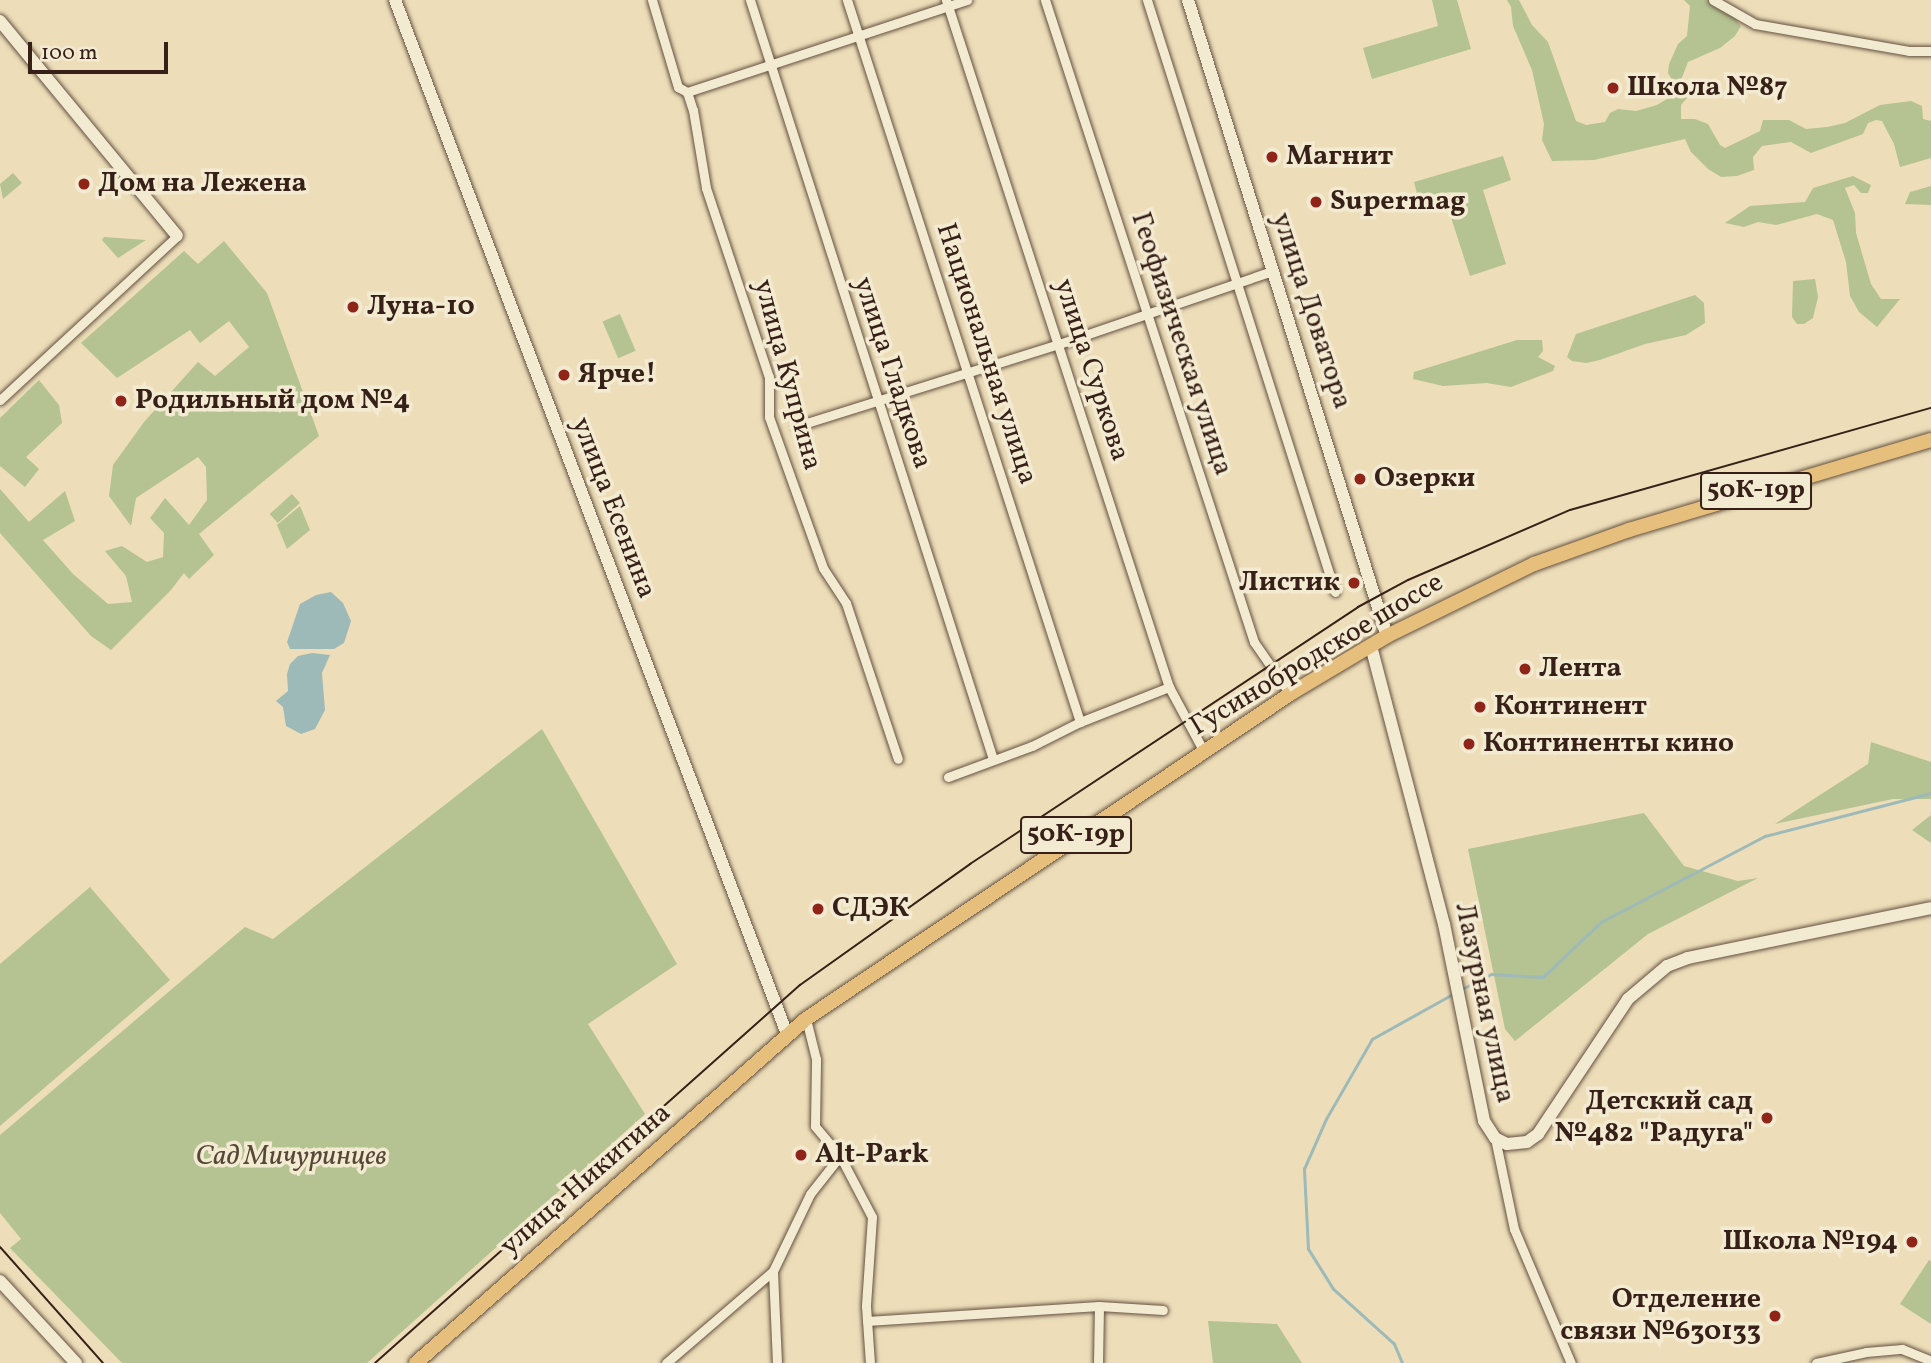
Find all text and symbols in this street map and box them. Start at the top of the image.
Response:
scale bar [32,28,172,72]
text: 100 m [41,39,98,68]
place label: Школа №87 [1627,71,1788,105]
marker: Школа №87 [1605,80,1621,96]
place label: Магнит [1286,140,1393,174]
marker: Магнит [1264,149,1280,165]
place label: Дом на Лежена [98,167,307,201]
marker: Дом на Лежена [76,176,92,192]
place label: Supermag [1330,185,1466,219]
marker: Supermag [1308,194,1324,210]
street label: Геофизическая улица [1122,208,1240,480]
street label: улица Доватора [1263,209,1359,413]
street label: Национальная улица [928,219,1044,489]
street label: улица Гладкова [845,273,939,473]
street label: улица Суркова [1046,275,1136,465]
street label: улица Куприна [745,276,829,474]
place label: Луна-10 [367,290,475,324]
marker: Луна-10 [345,299,361,315]
place label: Ярче! [578,358,657,392]
marker: Ярче! [556,367,572,383]
place label: Родильный дом №4 [135,384,410,418]
marker: Родильный дом №4 [113,393,129,409]
street label: улица Есенина [563,413,663,603]
place label: Озерки [1374,462,1475,496]
road number: 50К-19р [1700,468,1812,513]
marker: Озерки [1352,471,1368,487]
street label: Гусинобродское шоссе [1184,566,1450,744]
place label: Листик [1239,566,1340,600]
marker: Листик [1346,575,1362,591]
place label: Лента [1539,652,1622,686]
marker: Лента [1517,661,1533,677]
place label: Континент [1494,690,1647,724]
marker: Континент [1472,699,1488,715]
place label: Континенты кино [1483,727,1734,761]
marker: Континенты кино [1461,736,1477,752]
road number: 50К-19р [1020,813,1132,858]
place label: СДЭК [832,892,909,926]
street label: Лазурная улица [1446,899,1522,1107]
marker: СДЭК [810,901,826,917]
place label: Детский сад №482 "Радуга" [1555,1085,1753,1151]
street label: улица Никитина [494,1097,678,1263]
marker: Детский сад №482 "Радуга" [1759,1110,1775,1126]
place label: Alt-Park [815,1138,929,1172]
park label: Сад Мичуринцев [195,1140,387,1174]
marker: Alt-Park [793,1147,809,1163]
place label: Школа №194 [1723,1225,1898,1259]
marker: Школа №194 [1904,1234,1920,1250]
place label: Отделение связи №630133 [1560,1283,1761,1349]
marker: Отделение связи №630133 [1767,1308,1783,1324]

